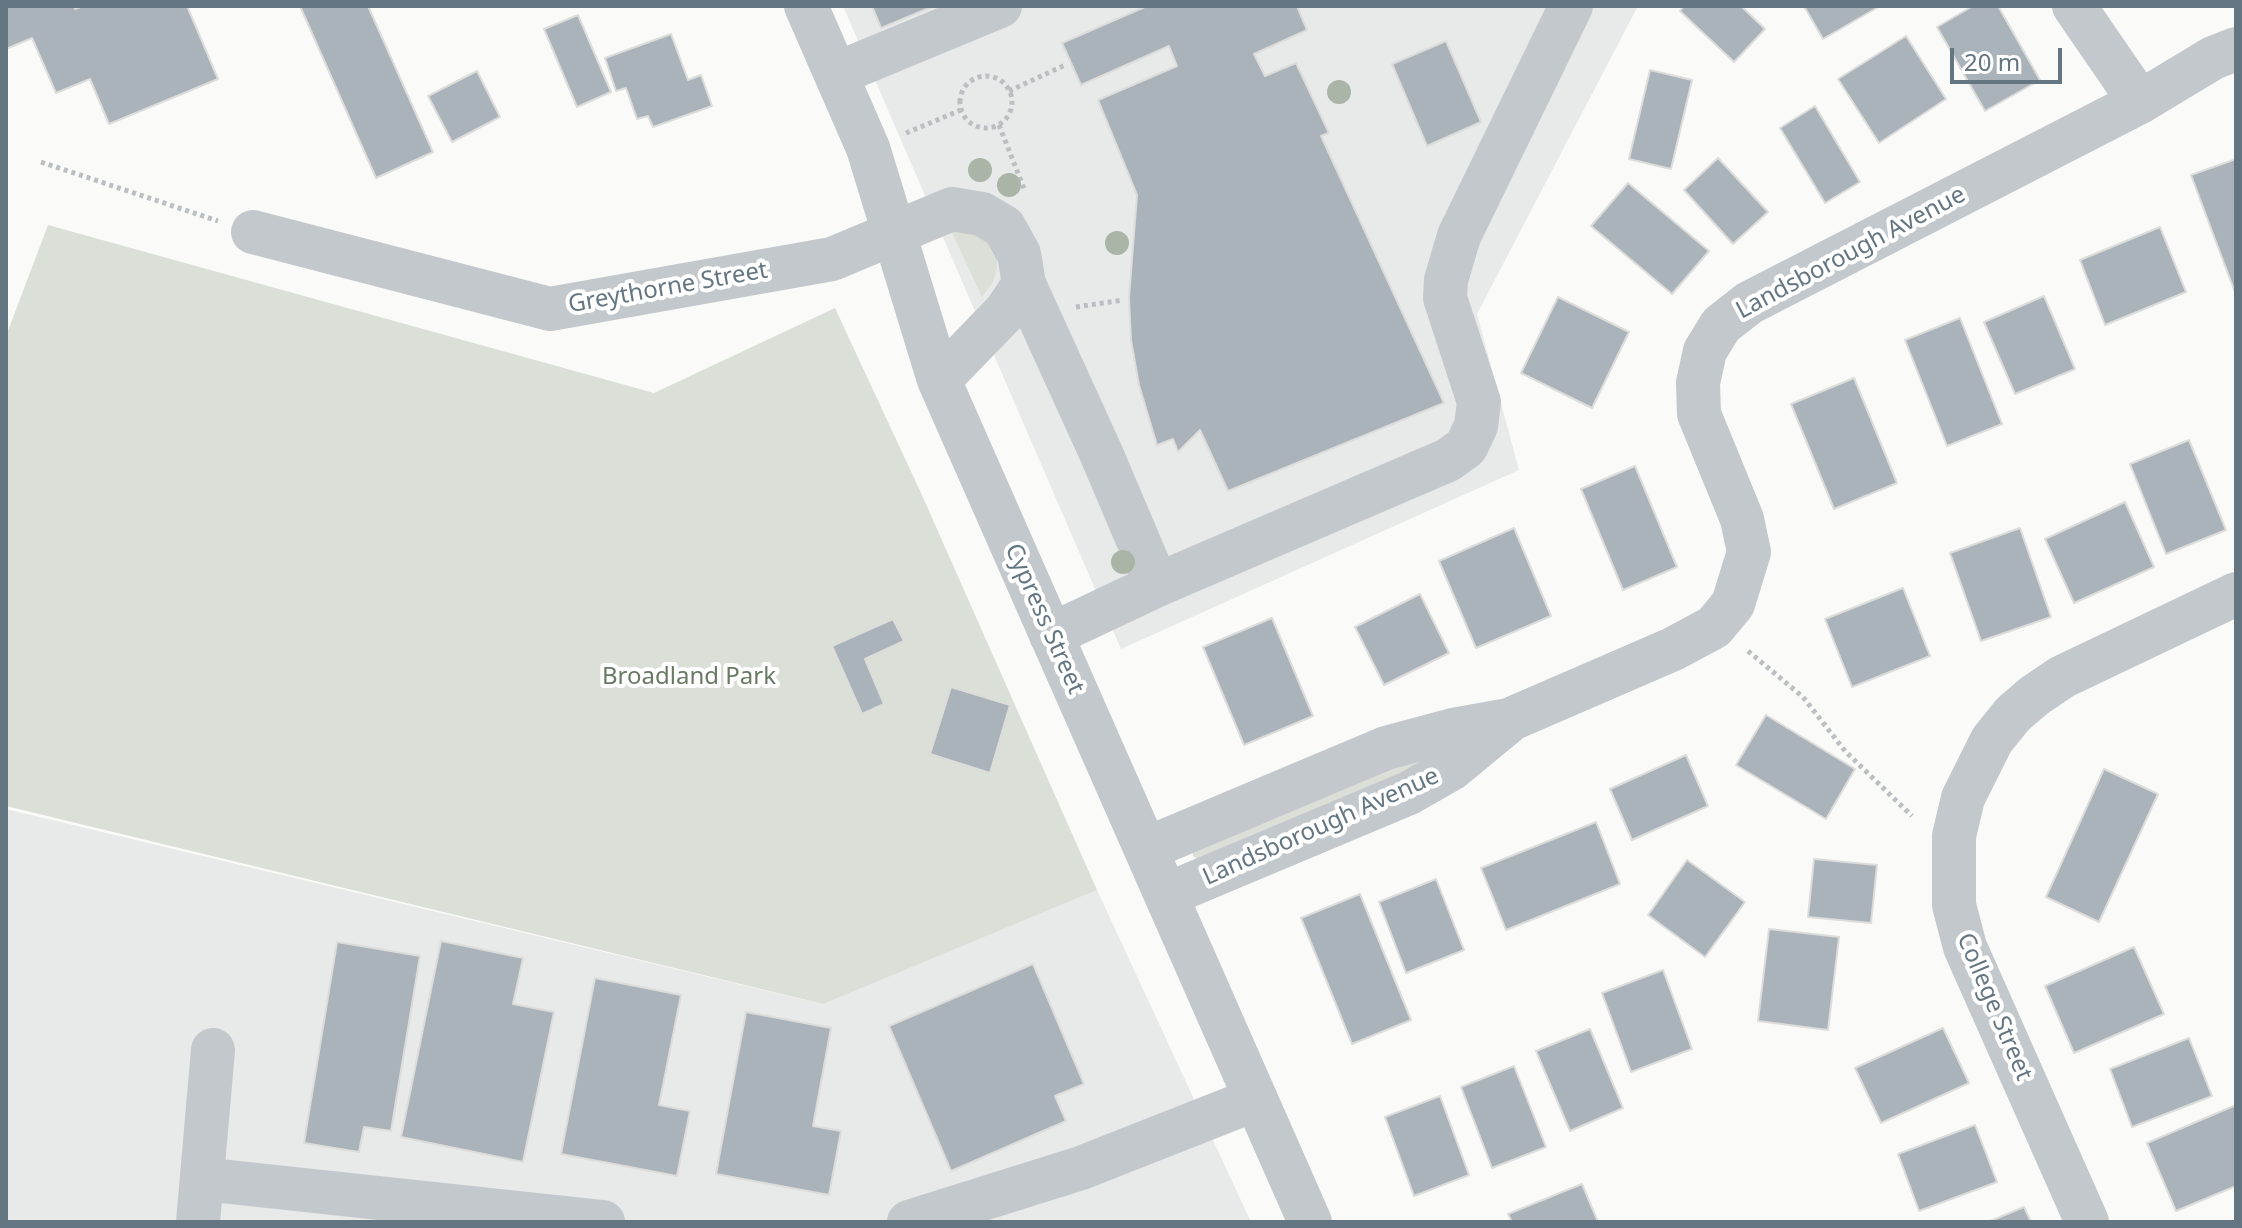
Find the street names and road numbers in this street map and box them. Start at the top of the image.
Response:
street label: Landsborough Avenue [1732,180,1970,326]
street label: Greythorne Street [566,256,770,320]
street label: Cypress Street [998,539,1090,699]
street label: Landsborough Avenue [1199,762,1443,892]
street label: College Street [1950,929,2038,1085]

